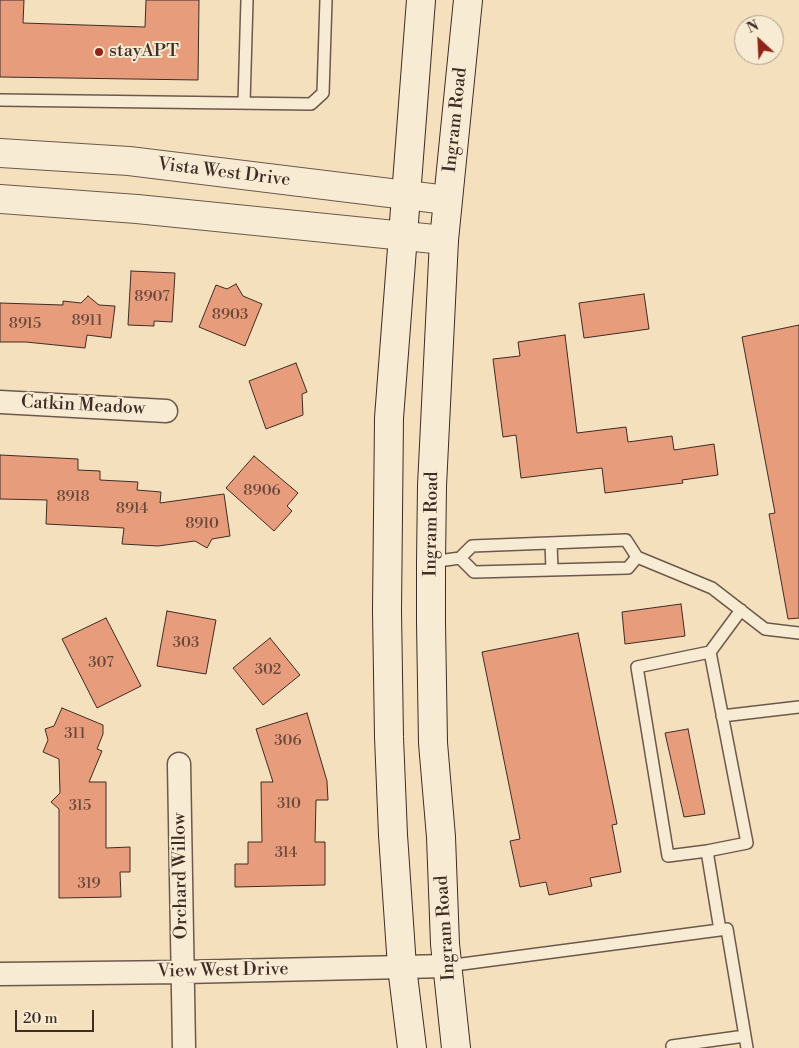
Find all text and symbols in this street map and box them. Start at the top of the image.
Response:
north arrow [734,15,784,65]
text: N [744,17,762,38]
place label: stayAPT [109,41,179,63]
marker: stayAPT [93,46,105,58]
street label: Ingram Road [440,66,472,174]
street label: Vista West Drive [156,154,292,192]
house number: 8907 [134,288,170,306]
house number: 8903 [212,306,248,324]
house number: 8911 [71,312,103,330]
house number: 8915 [9,315,41,333]
street label: Catkin Meadow [20,392,146,420]
street label: Ingram Road [420,471,444,577]
house number: 8906 [243,482,281,500]
house number: 8918 [56,488,90,506]
house number: 8914 [116,500,148,518]
house number: 8910 [185,515,219,533]
house number: 303 [173,634,199,652]
house number: 307 [88,654,114,672]
house number: 302 [255,661,281,679]
house number: 311 [64,725,86,743]
house number: 306 [274,732,302,750]
house number: 310 [277,795,301,813]
house number: 315 [69,797,91,815]
street label: Orchard Willow [169,813,193,939]
house number: 314 [275,844,297,862]
house number: 319 [78,875,100,893]
street label: Ingram Road [432,875,460,981]
street label: View West Drive [157,959,289,983]
scale bar [18,1000,96,1032]
text: 20 m [23,1009,58,1028]

